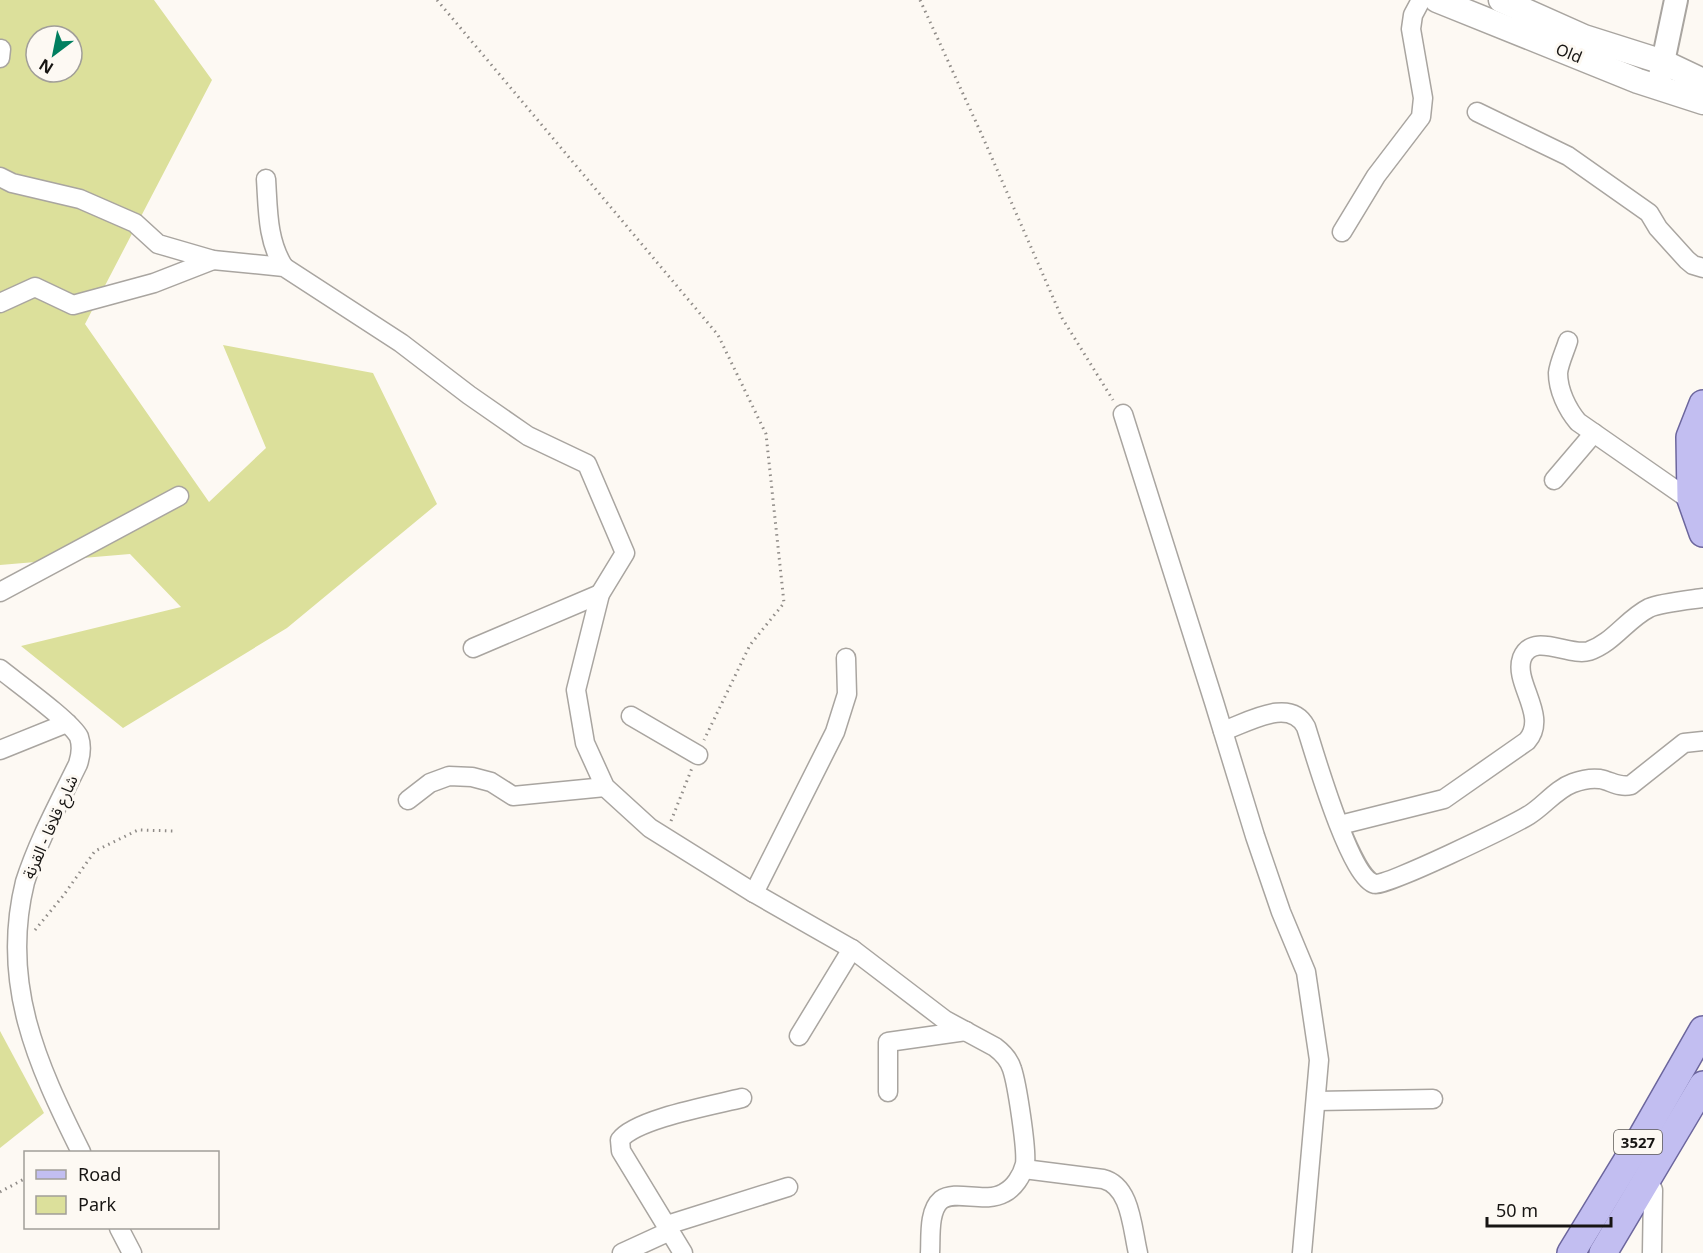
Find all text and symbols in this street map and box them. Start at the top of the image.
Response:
north arrow [24,24,84,84]
street label: Old [1553,38,1585,68]
text: N [35,54,57,79]
street label: شارع قلافا - القرنة [17,772,84,883]
road number: 3527 [1614,1130,1662,1154]
legend [24,1151,219,1229]
text: Road [78,1162,121,1186]
scale bar [1487,1190,1612,1228]
text: Park [78,1192,116,1216]
text: 50 m [1496,1198,1538,1222]

